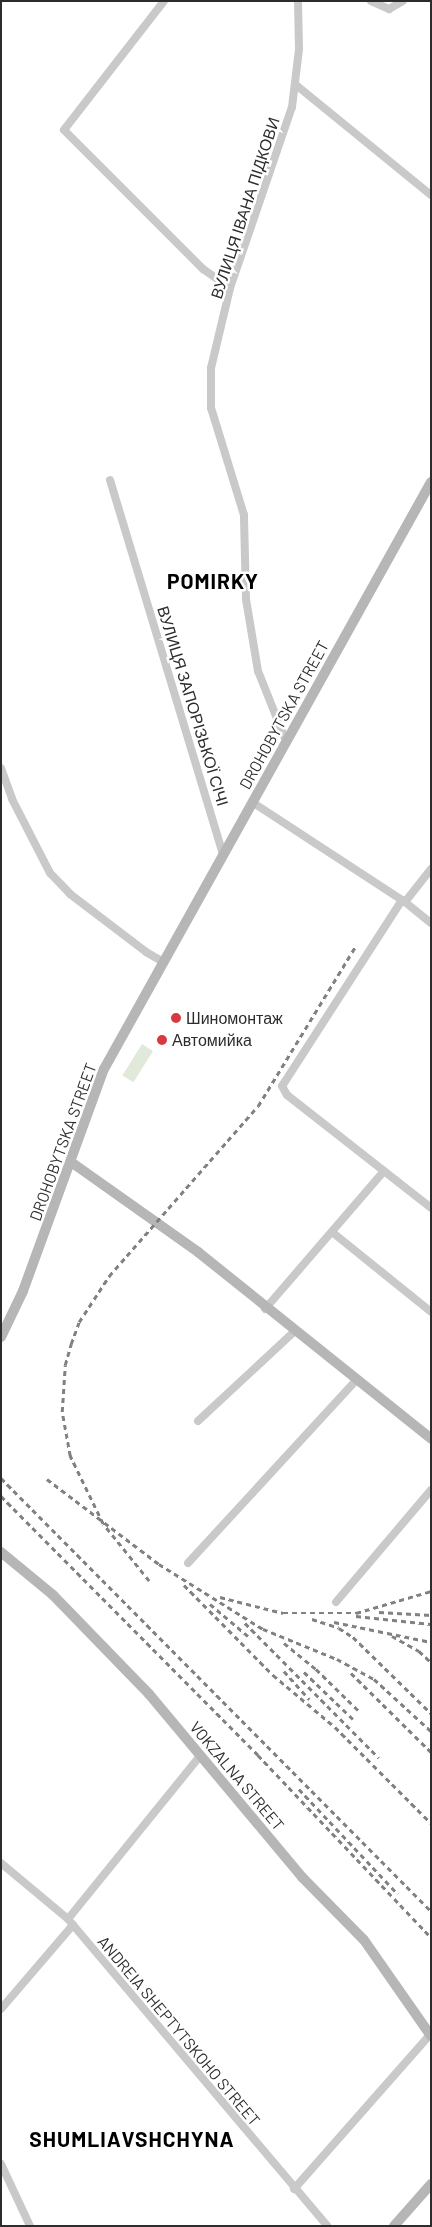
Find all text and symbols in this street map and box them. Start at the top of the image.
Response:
street label: ВУЛИЦЯ ІВАНА ПІДКОВИ [207,115,283,301]
district label: POMIRKY [166,568,260,594]
street label: ВУЛИЦЯ ЗАПОРІЗЬКОЇ СІЧІ [153,604,233,808]
street label: DROHOBYTSKA STREET [235,637,333,793]
place label: Шиномонтаж [186,1008,283,1028]
marker: Шиномонтаж [170,1012,182,1024]
place label: Автомийка [172,1030,252,1050]
marker: Автомийка [156,1034,168,1046]
street label: DROHOBYTSKA STREET [25,1060,101,1224]
street label: VOKZALNA STREET [186,1718,288,1834]
street label: ANDREIA SHEPTYTSKOHO STREET [94,1932,264,2130]
district label: SHUMLIAVSHCHYNA [27,2126,237,2152]

